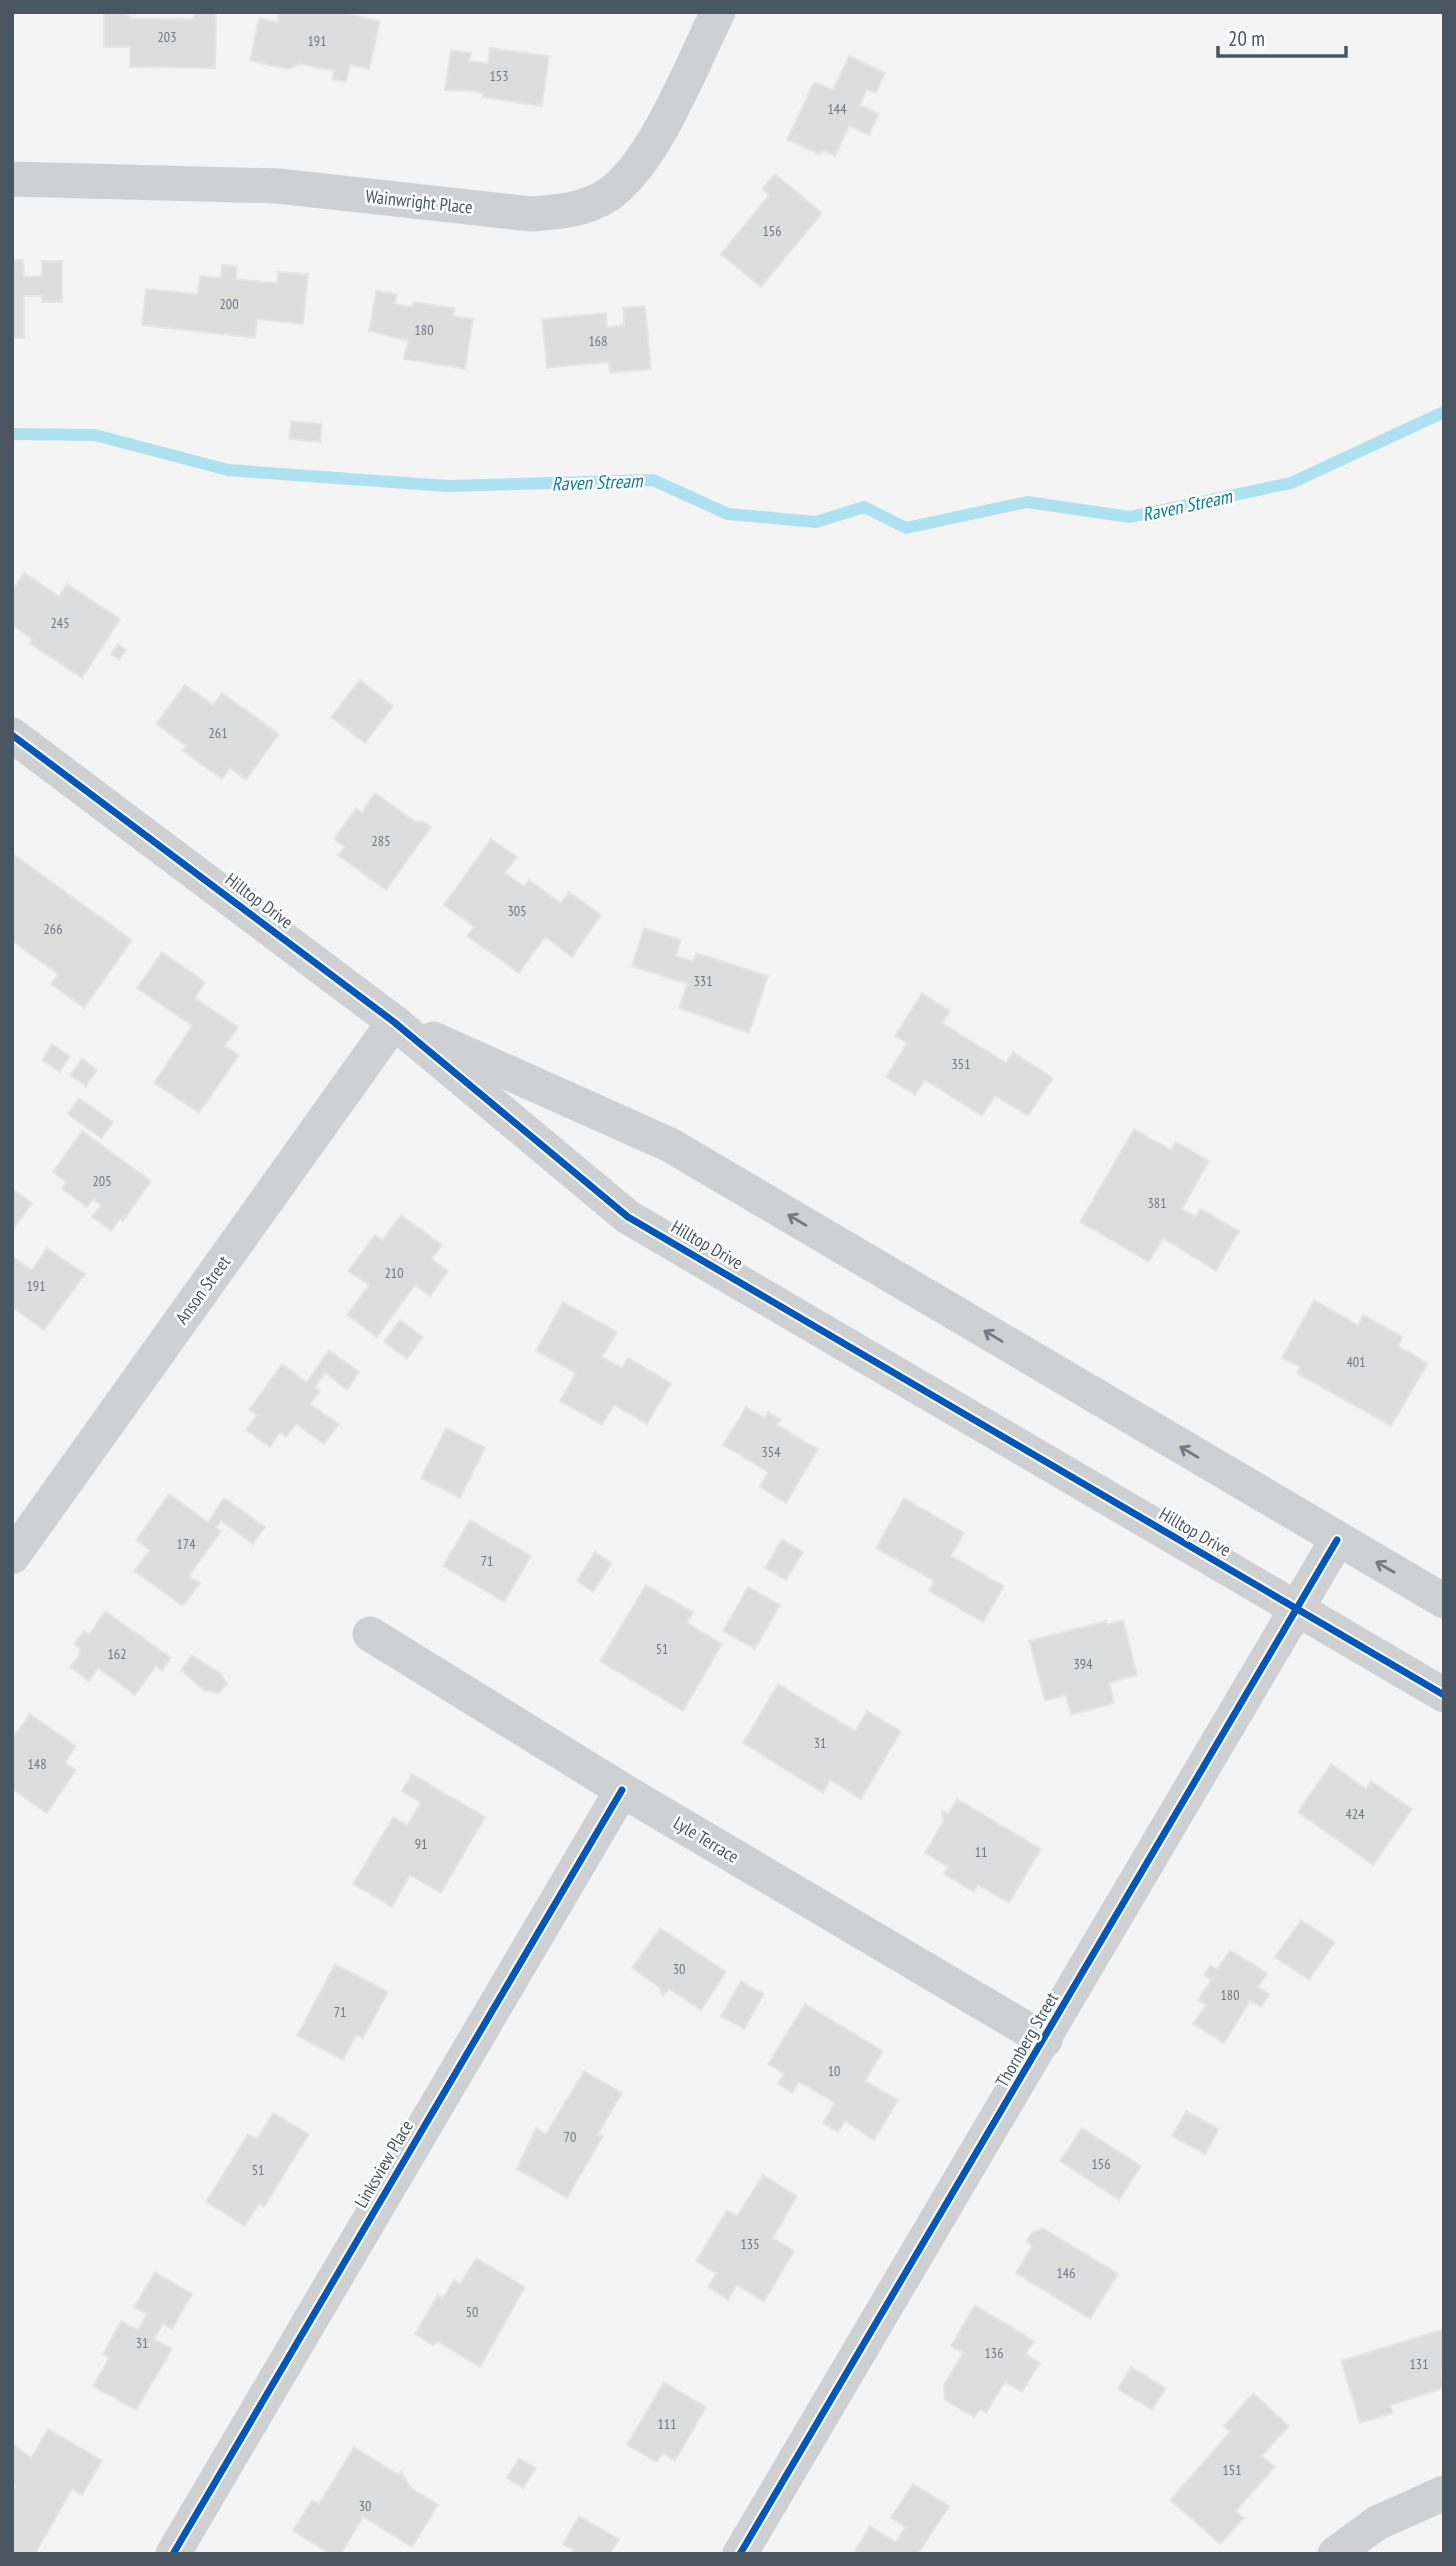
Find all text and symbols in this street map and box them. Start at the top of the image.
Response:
scale bar [1218,14,1346,58]
text: 20 m [1228,25,1265,52]
house number: 203 [158,28,176,46]
house number: 191 [308,32,326,50]
house number: 153 [490,67,508,85]
house number: 144 [828,100,847,118]
street label: Wainwright Place [364,184,474,219]
house number: 156 [763,222,781,240]
house number: 200 [220,295,238,313]
house number: 180 [415,321,433,339]
house number: 168 [589,332,607,350]
water label: Raven Stream [551,468,644,496]
water label: Raven Stream [1140,483,1235,526]
house number: 245 [51,614,69,632]
house number: 261 [209,724,227,742]
house number: 285 [372,832,390,850]
street label: Hilltop Drive [221,868,298,934]
house number: 305 [508,902,526,920]
house number: 266 [44,920,62,938]
house number: 331 [694,972,712,990]
house number: 351 [952,1055,970,1073]
house number: 205 [93,1172,111,1190]
house number: 381 [1148,1194,1166,1212]
one-way arrow [787,1213,807,1227]
street label: Hilltop Drive [667,1215,747,1274]
street label: Anson Street [170,1251,235,1329]
house number: 210 [385,1264,403,1282]
house number: 191 [27,1277,45,1295]
one-way arrow [983,1329,1003,1343]
house number: 401 [1347,1353,1365,1371]
house number: 354 [762,1443,781,1461]
one-way arrow [1179,1445,1199,1459]
street label: Hilltop Drive [1155,1502,1235,1561]
house number: 174 [177,1535,196,1553]
house number: 71 [481,1552,493,1570]
one-way arrow [1375,1560,1395,1574]
house number: 51 [656,1640,668,1658]
house number: 162 [108,1645,126,1663]
house number: 394 [1074,1655,1093,1673]
house number: 31 [814,1734,826,1752]
house number: 148 [28,1755,46,1773]
house number: 424 [1346,1805,1365,1823]
street label: Lyle Terrace [669,1811,743,1868]
house number: 91 [415,1835,427,1853]
house number: 11 [975,1843,987,1861]
house number: 30 [673,1960,685,1978]
house number: 180 [1221,1986,1239,2004]
street label: Thornberg Street [990,1988,1063,2091]
house number: 71 [334,2003,346,2021]
house number: 10 [828,2062,840,2080]
street label: Linksview Place [349,2116,418,2212]
house number: 70 [564,2128,576,2146]
house number: 156 [1092,2155,1110,2173]
house number: 51 [252,2161,264,2179]
house number: 135 [741,2235,759,2253]
house number: 146 [1057,2264,1075,2282]
house number: 50 [466,2303,478,2321]
house number: 31 [136,2334,148,2352]
house number: 136 [985,2344,1003,2362]
house number: 131 [1410,2355,1428,2373]
house number: 111 [658,2415,676,2433]
house number: 151 [1223,2461,1241,2479]
house number: 30 [359,2497,371,2515]

